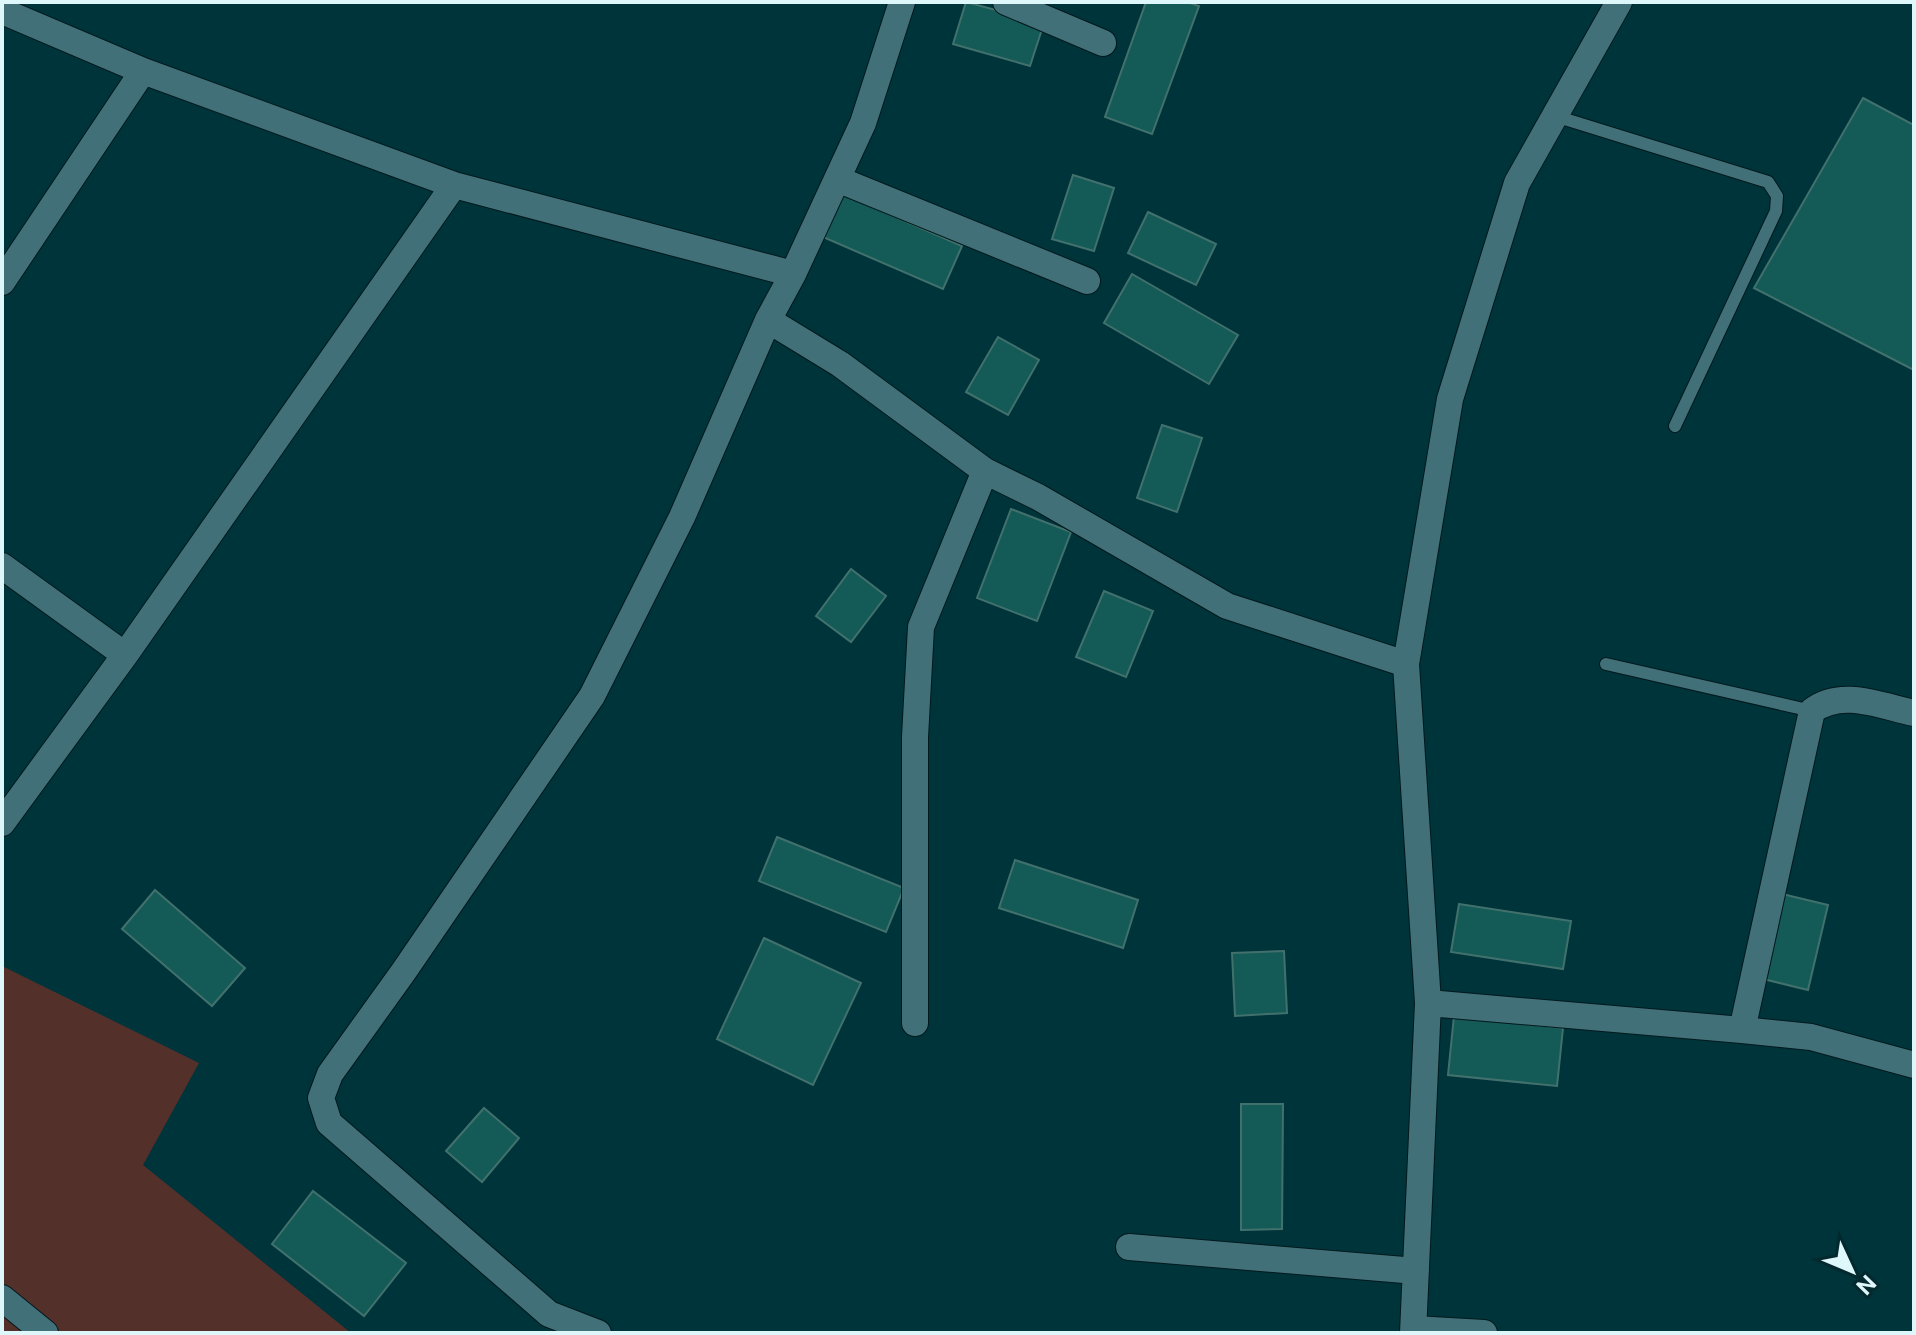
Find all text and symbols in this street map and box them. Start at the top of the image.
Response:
north arrow [1812,1231,1892,1311]
text: N [1851,1270,1882,1300]

